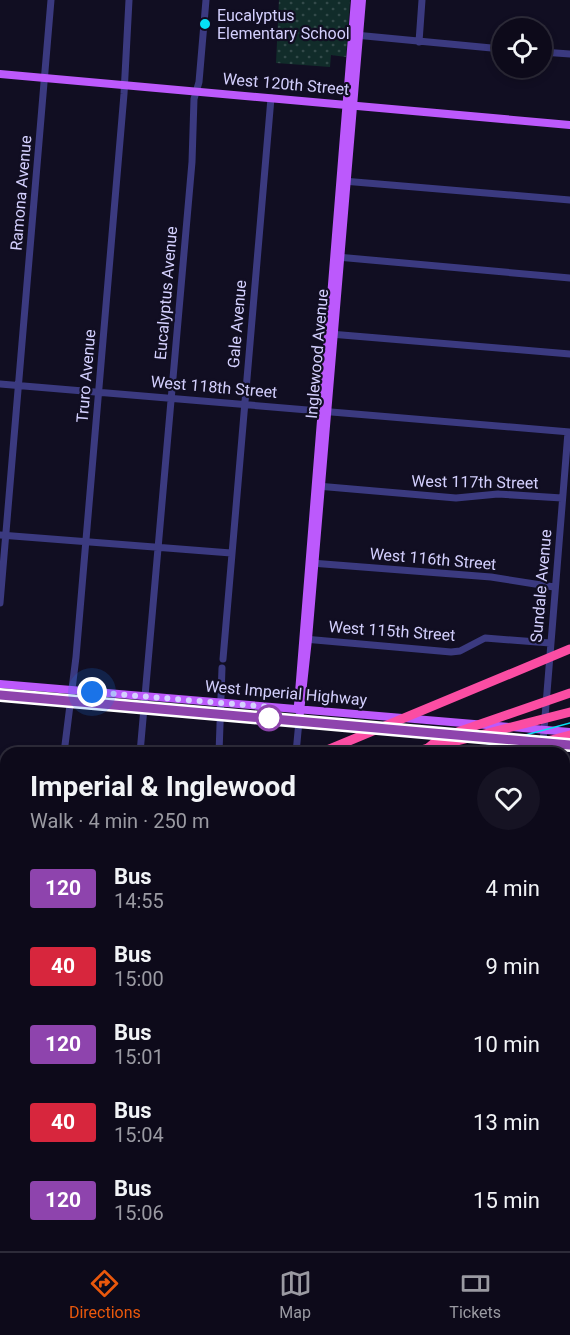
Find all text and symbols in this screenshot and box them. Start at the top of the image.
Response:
place label: Eucalyptus Elementary School [217,6,350,43]
marker: Eucalyptus Elementary School [198,17,212,31]
map controls [492,18,552,78]
button: locate [492,18,552,78]
street label: West 120th Street [222,69,350,99]
street label: Ramona Avenue [7,135,35,251]
street label: Eucalyptus Avenue [151,225,181,361]
street label: Gale Avenue [224,279,250,369]
street label: Inglewood Avenue [302,288,332,420]
street label: Truro Avenue [72,328,100,424]
street label: West 118th Street [150,372,278,402]
street label: West 117th Street [411,471,539,493]
street label: Sundale Avenue [527,529,555,643]
street label: West 116th Street [369,544,497,574]
street label: West 115th Street [328,617,456,645]
street label: West Imperial Highway [204,676,368,710]
your location [77,677,107,707]
unlabelled marker [256,705,282,731]
button: heart [477,767,540,830]
text: Imperial & Inglewood [30,770,296,803]
text: Walk · 4 min · 250 m [30,809,209,833]
text: Bus [114,864,152,889]
text: 120 [45,876,81,900]
text: 4 min [485,876,540,901]
text: 14:55 [114,889,164,913]
text: Bus [114,942,152,967]
text: 40 [51,954,75,978]
text: 9 min [485,954,540,979]
text: 15:00 [114,967,164,991]
text: Bus [114,1020,152,1045]
text: 120 [45,1032,81,1056]
text: 10 min [473,1032,540,1057]
text: 15:01 [114,1045,164,1069]
text: Bus [114,1098,152,1123]
text: 40 [51,1110,75,1134]
text: 13 min [473,1110,540,1135]
text: 15:04 [114,1123,164,1147]
text: Bus [114,1176,152,1201]
text: 120 [45,1188,81,1212]
text: 15 min [473,1188,540,1213]
text: 15:06 [114,1201,164,1225]
tab: Directions [69,1267,141,1322]
tab: Map [279,1267,312,1322]
tab: Tickets [449,1267,501,1322]

